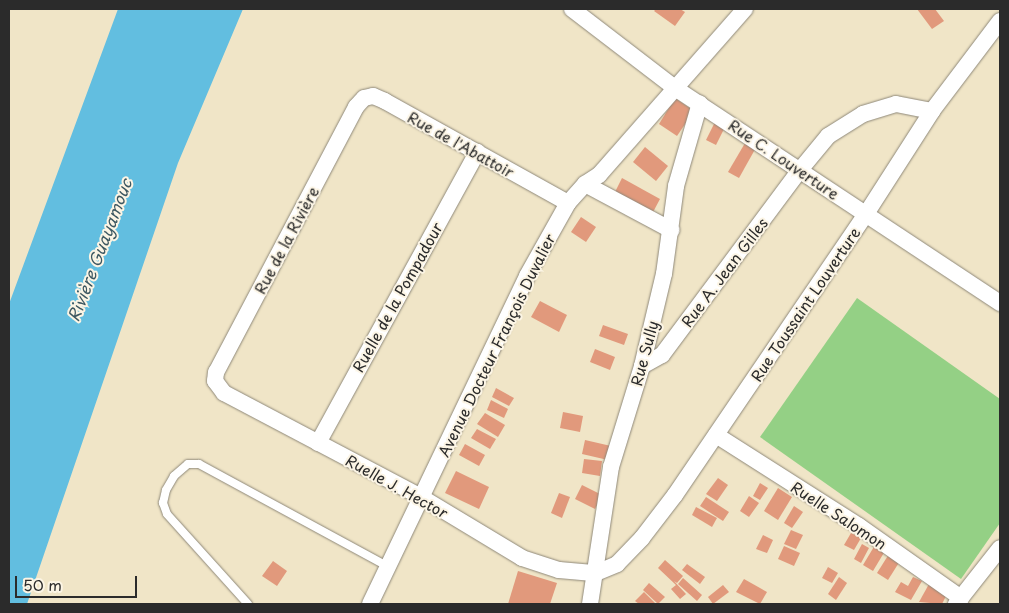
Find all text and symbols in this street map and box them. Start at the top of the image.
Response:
street label: Rue de l'Abattoir [404,107,518,181]
street label: Rue C. Louverture [725,115,843,203]
water label: Rivière Guayamouc [63,177,135,323]
street label: Rue de la Rivière [249,182,323,298]
street label: Rue A. Jean Gilles [677,213,771,331]
street label: Ruelle de la Pompadour [348,219,446,375]
street label: Rue Toussaint Louverture [746,223,864,385]
street label: Avenue Docteur François Duvalier [434,231,558,459]
street label: Rue Sully [626,318,662,388]
street label: Ruelle J. Hector [342,450,452,522]
street label: Ruelle Salomon [788,477,890,553]
scale bar [18,566,140,598]
text: 50 m [23,573,62,596]

